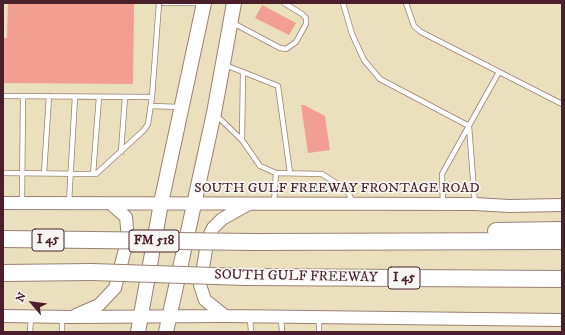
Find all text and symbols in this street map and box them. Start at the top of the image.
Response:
street label: SOUTH GULF FREEWAY FRONTAGE ROAD [194,181,480,197]
road number: I 45 [32,229,64,251]
road number: FM 518 [129,230,179,252]
street label: SOUTH GULF FREEWAY [214,267,378,287]
road number: I 45 [388,267,420,289]
north arrow [12,283,52,323]
text: N [13,290,30,305]

